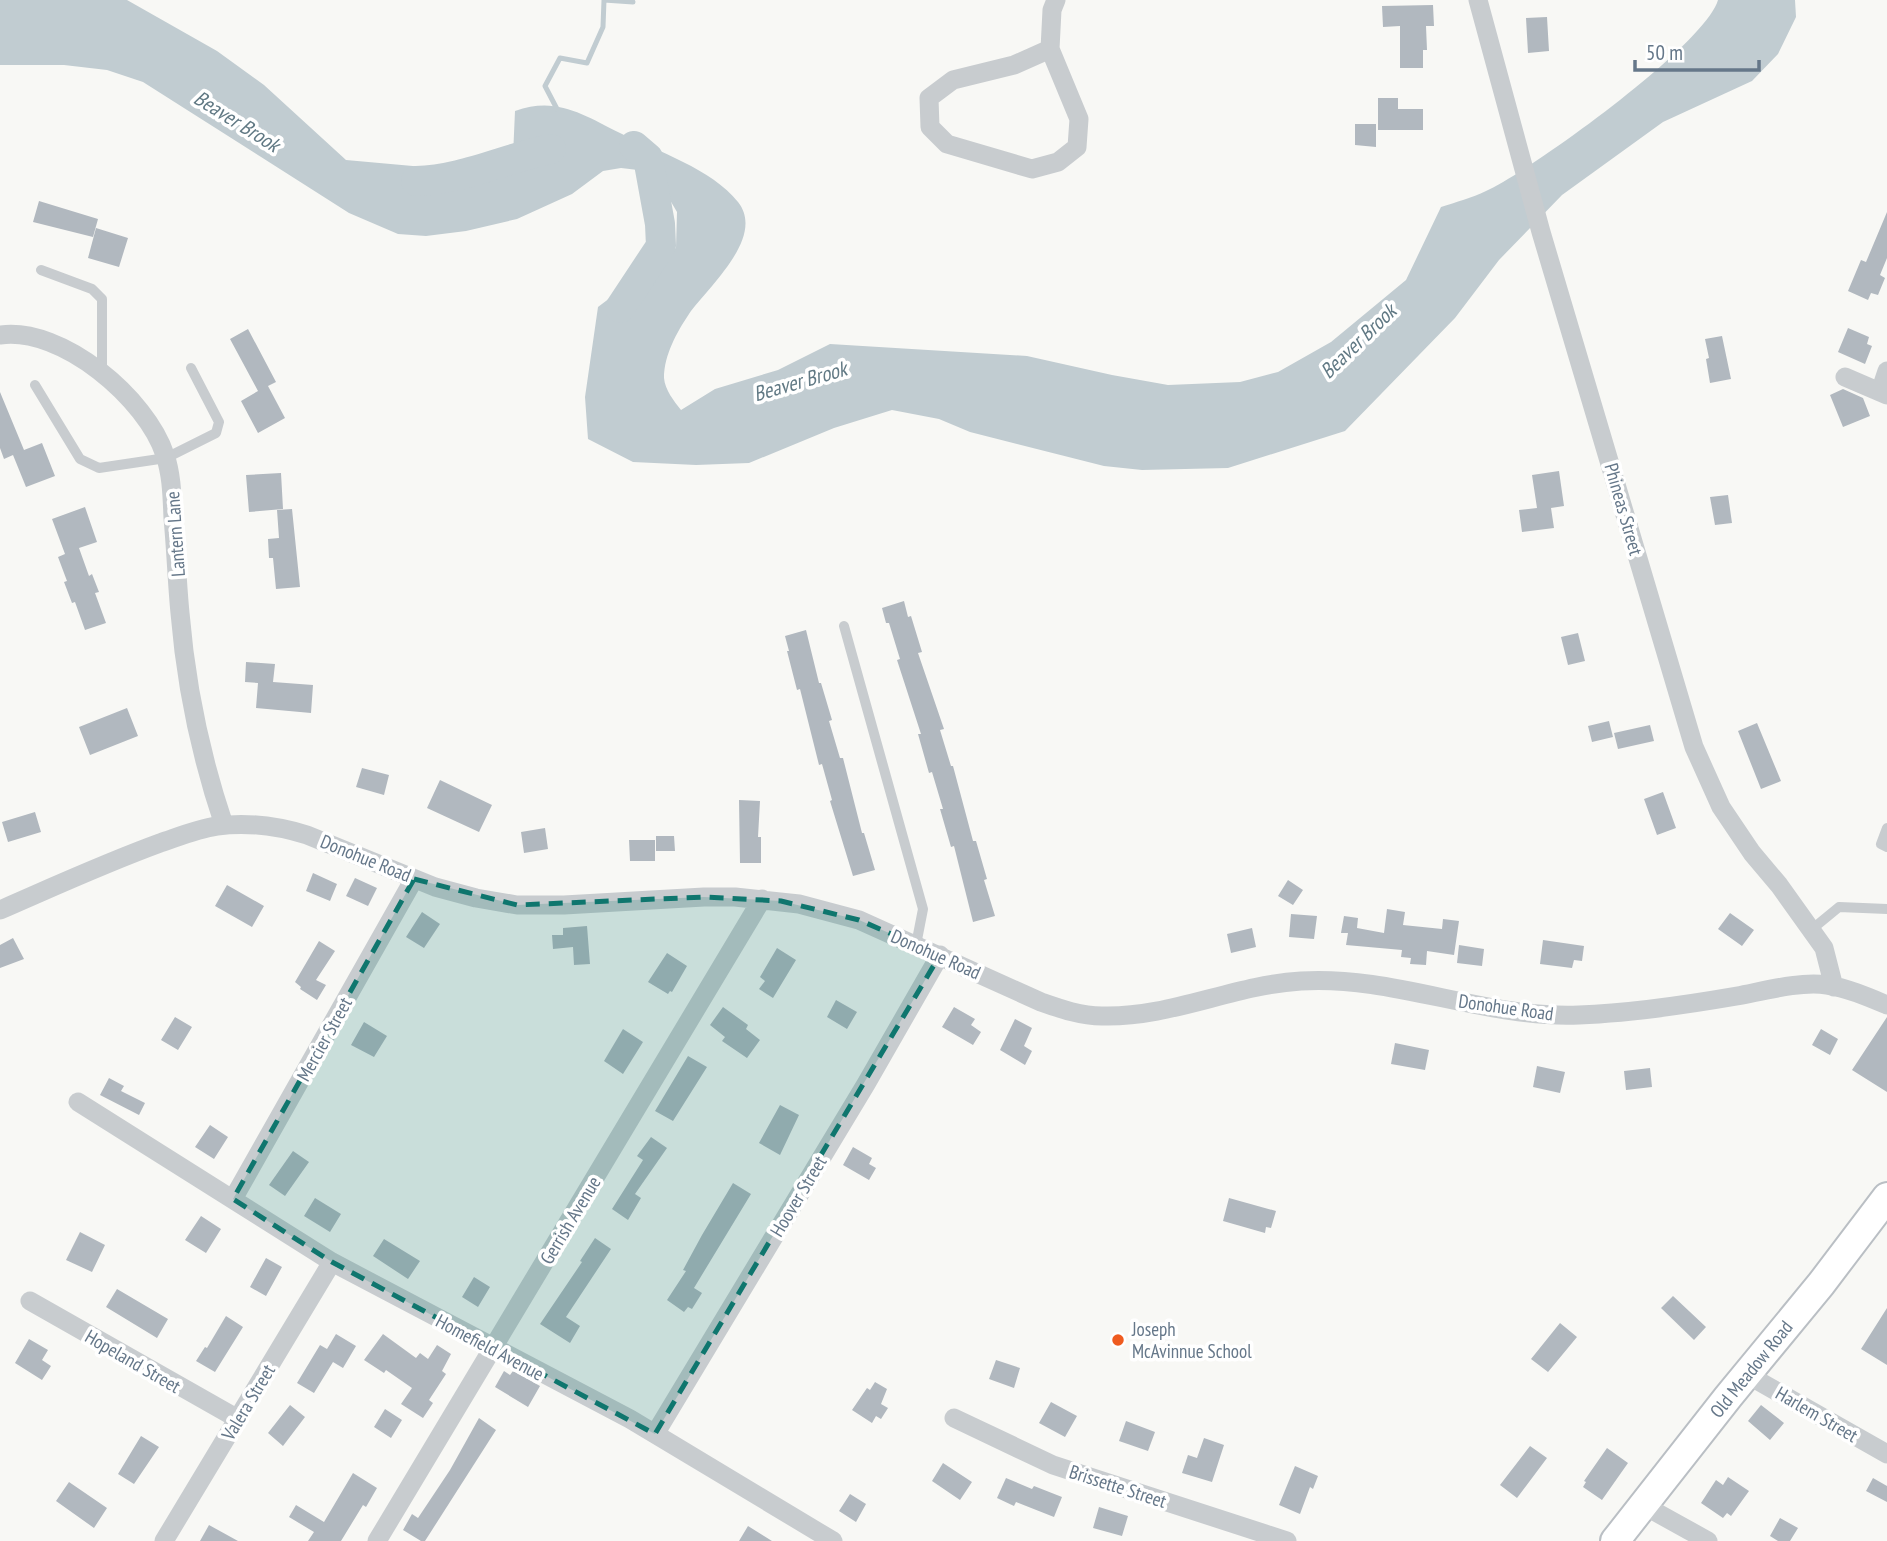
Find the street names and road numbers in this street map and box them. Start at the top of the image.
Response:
street label: Phineas Street [1599,460,1649,559]
street label: Lantern Lane [160,490,190,577]
street label: Donohue Road [317,829,415,887]
street label: Donohue Road [887,924,985,984]
street label: Donohue Road [1457,988,1555,1026]
street label: Mercier Street [291,992,357,1085]
street label: Hoover Street [764,1151,832,1241]
street label: Gerrish Avenue [534,1172,606,1268]
street label: Homefield Avenue [432,1308,548,1386]
street label: Old Meadow Road [1704,1316,1798,1422]
street label: Hopeland Street [81,1324,186,1398]
street label: Valera Street [216,1359,280,1445]
street label: Harlem Street [1772,1381,1863,1448]
street label: Brissette Street [1067,1459,1170,1513]

